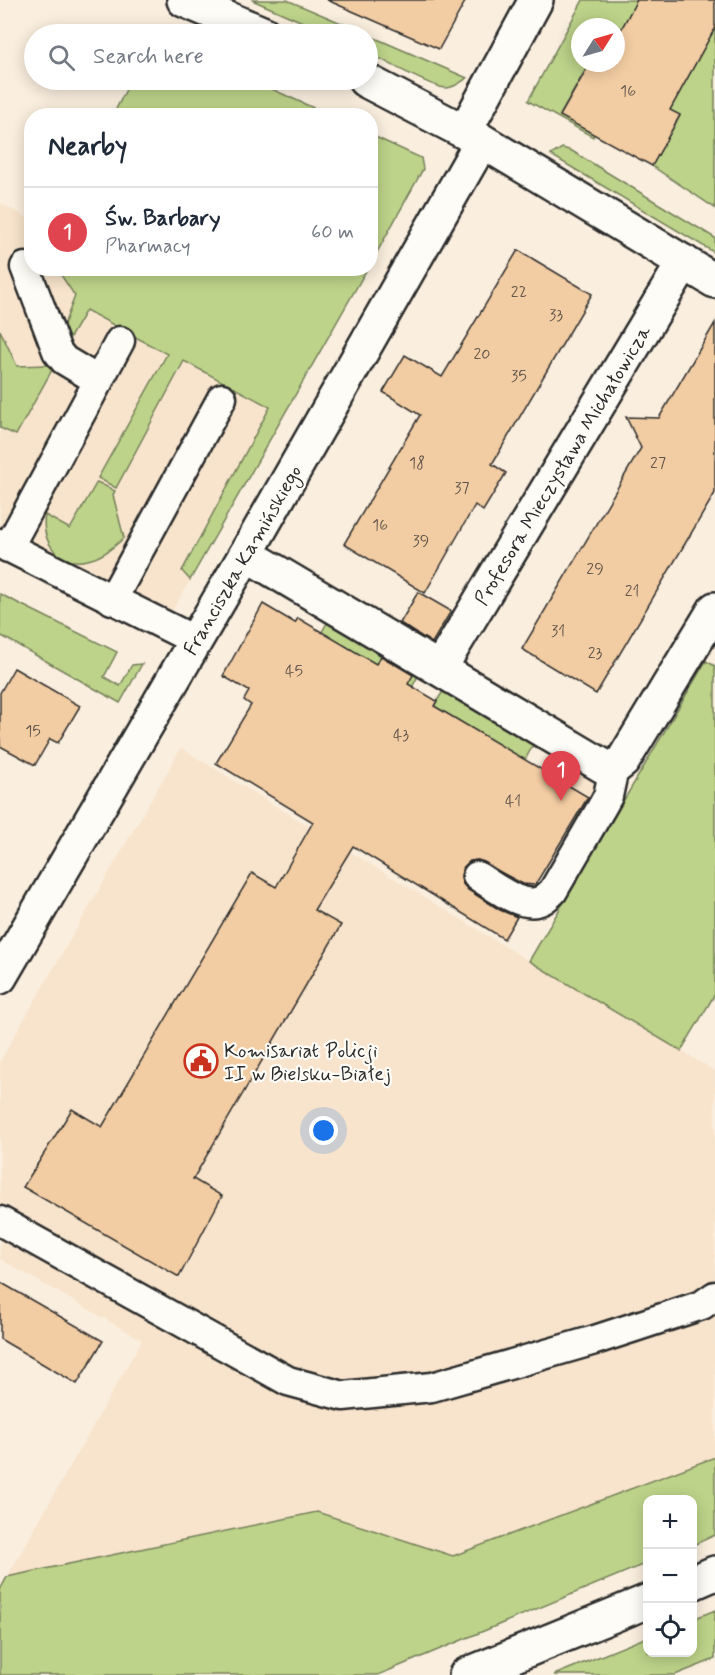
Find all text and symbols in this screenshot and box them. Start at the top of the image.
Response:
north arrow [571,18,625,72]
search box [24,24,378,90]
icon: search [45,41,78,74]
text: Search here [93,43,204,71]
house number: 16 [620,81,636,102]
text: Nearby [48,130,127,164]
text: Św. Barbary [105,205,220,233]
text: 1 [63,219,72,246]
text: 60 m [311,219,354,246]
text: Pharmacy [105,233,191,260]
house number: 22 [511,282,527,303]
house number: 33 [549,305,563,326]
street label: Profesora Mieczysława Michałowicza [469,320,658,611]
house number: 20 [474,344,491,365]
house number: 35 [511,366,527,387]
house number: 18 [409,453,425,474]
house number: 27 [650,453,666,474]
street label: Franciszka Kamińskiego [178,461,310,661]
house number: 37 [454,478,470,499]
house number: 16 [372,515,388,536]
house number: 39 [413,531,429,552]
house number: 29 [586,559,604,580]
house number: 21 [625,581,639,602]
house number: 31 [551,621,565,642]
house number: 23 [588,643,603,664]
house number: 45 [285,661,303,682]
house number: 15 [25,721,41,742]
house number: 43 [393,725,409,746]
pin: 1 [542,752,580,801]
house number: 41 [505,791,521,812]
place label: Komisariat Policji II w Bielsku-Białej [224,1038,391,1088]
public building icon: Komisariat Policji II w Bielsku-Białej [183,1043,219,1079]
your location [309,1116,338,1145]
map controls [643,1495,697,1657]
button: + [643,1495,697,1549]
button: − [643,1549,697,1603]
button: locate [643,1603,697,1657]

